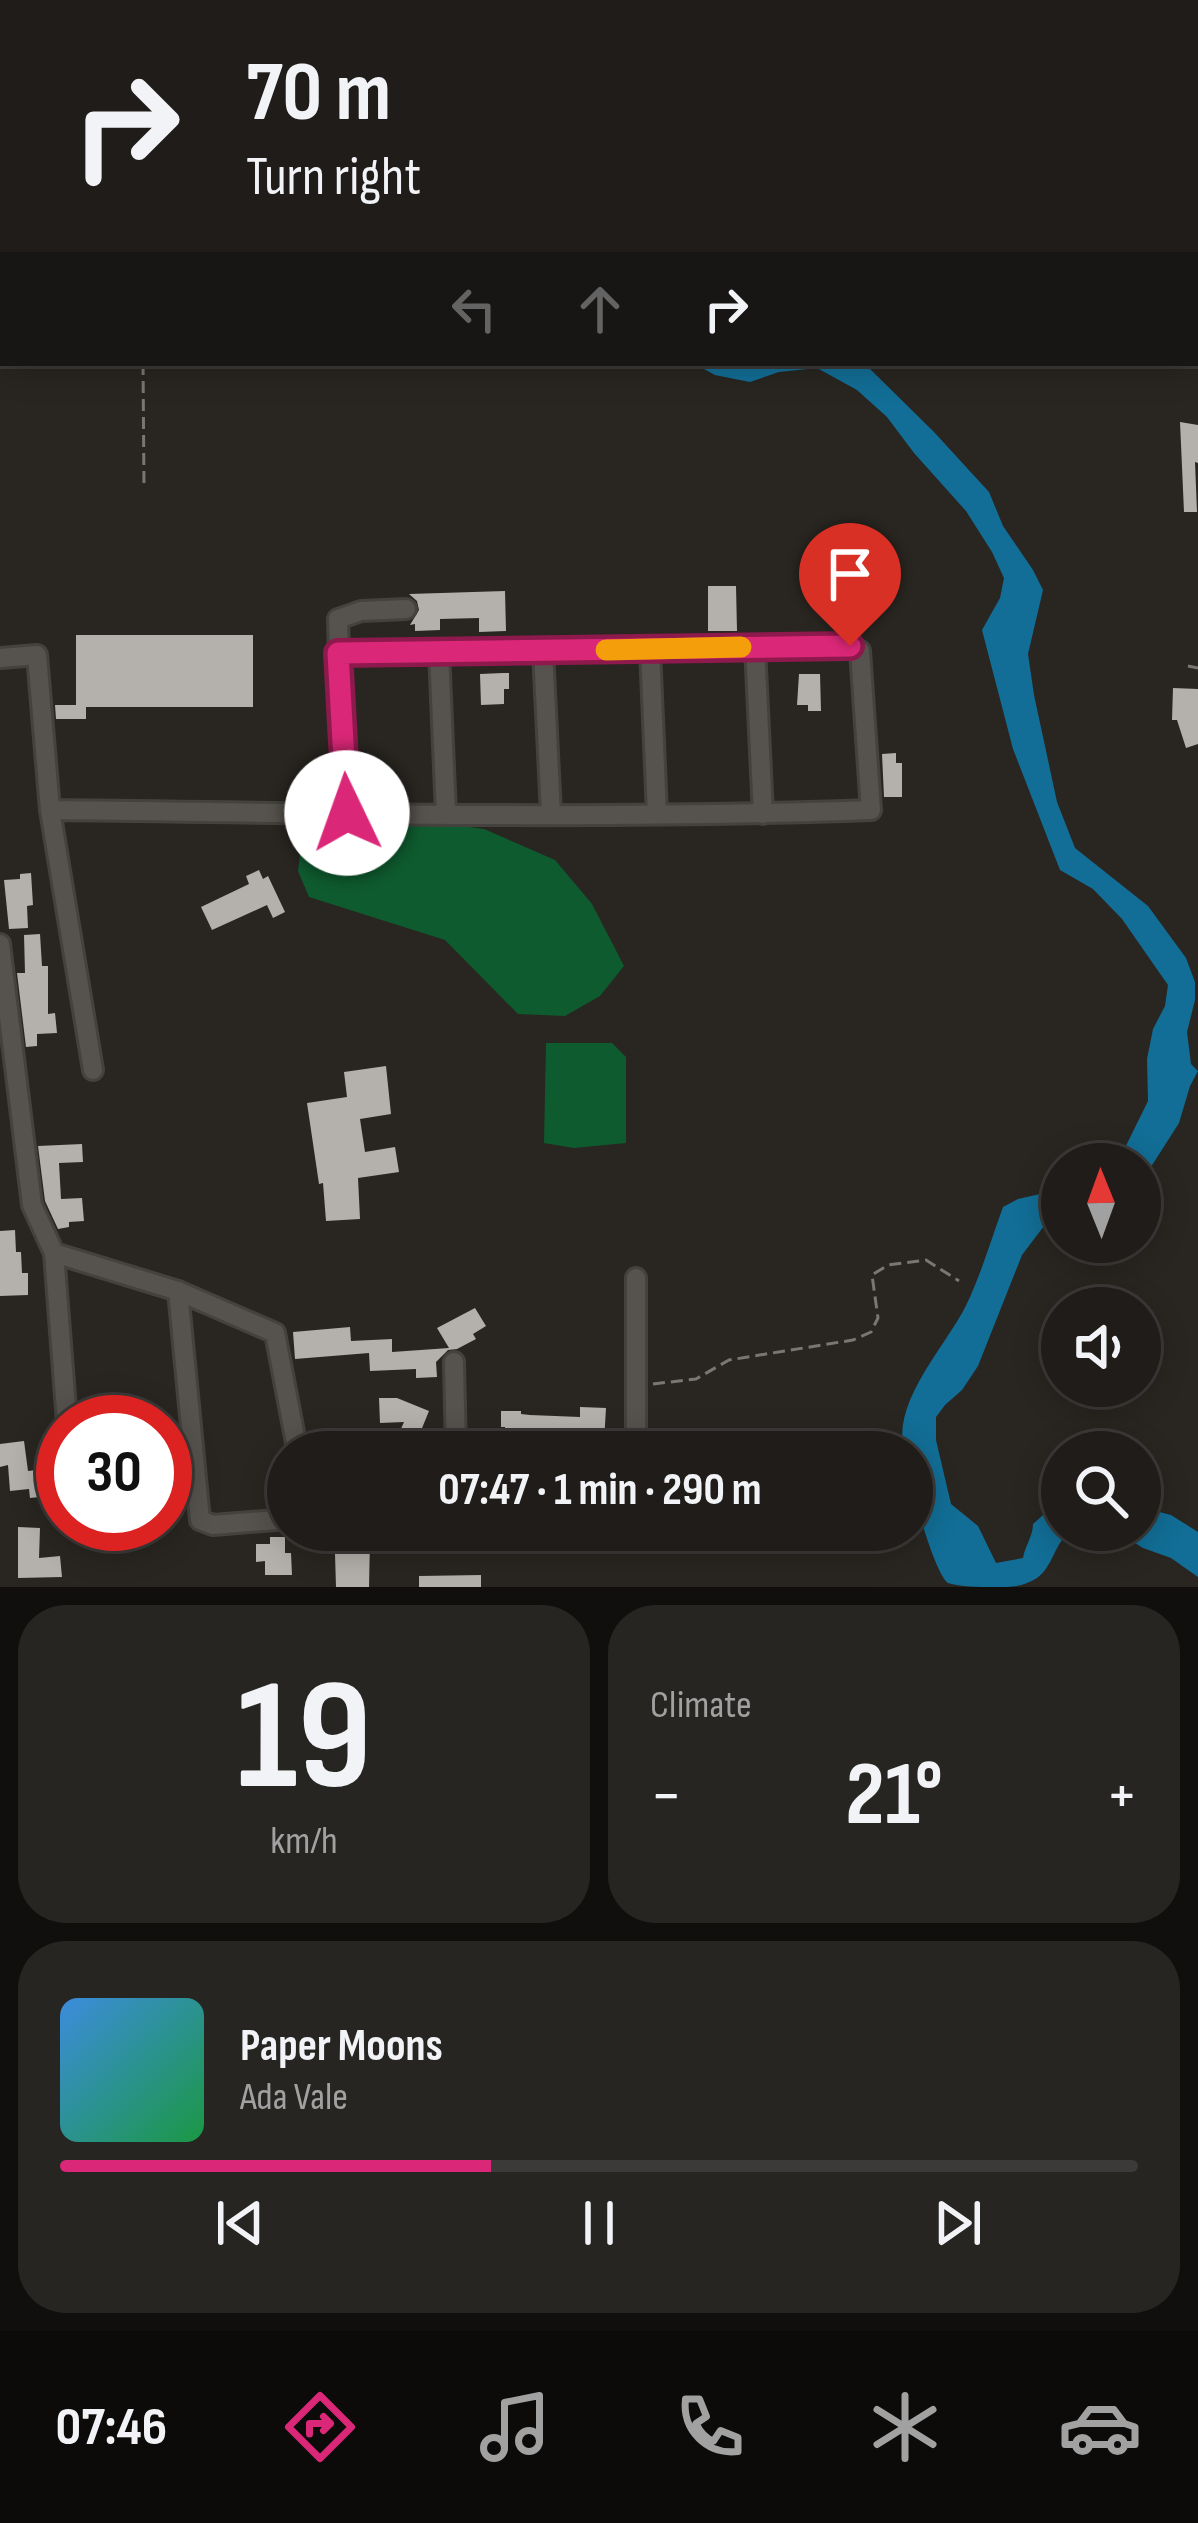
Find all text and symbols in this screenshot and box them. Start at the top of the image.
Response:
text: 70 m [246,43,391,144]
icon: right [48,48,204,204]
text: Turn right [246,145,421,210]
icon: left [441,276,507,342]
icon: ahead [567,276,633,342]
icon: right [693,276,759,342]
pin [799,523,901,646]
icon: arrive [817,541,883,607]
position arrow [284,750,410,876]
north arrow [1041,1143,1161,1263]
map controls [1041,1143,1161,1551]
button: sound [1041,1287,1161,1407]
speed limit sign: 30 [36,1395,192,1551]
button: search [1041,1431,1161,1551]
text: 07:47 · 1 min · 290 m [438,1463,762,1518]
text: 19 [236,1646,372,1833]
text: Climate [650,1682,752,1729]
text: 21° [845,1742,943,1850]
text: − [650,1757,682,1836]
text: + [1106,1757,1138,1836]
text: km/h [270,1818,338,1865]
text: Paper Moons [240,2019,443,2074]
text: Ada Vale [240,2074,348,2121]
icon: previous [207,2190,273,2256]
icon: pause [566,2190,632,2256]
icon: next [925,2190,991,2256]
icon: directions [278,2385,362,2469]
icon: music [473,2385,557,2469]
icon: phone [668,2385,752,2469]
icon: climate [863,2385,947,2469]
icon: car [1058,2385,1142,2469]
text: 07:46 [56,2395,167,2460]

